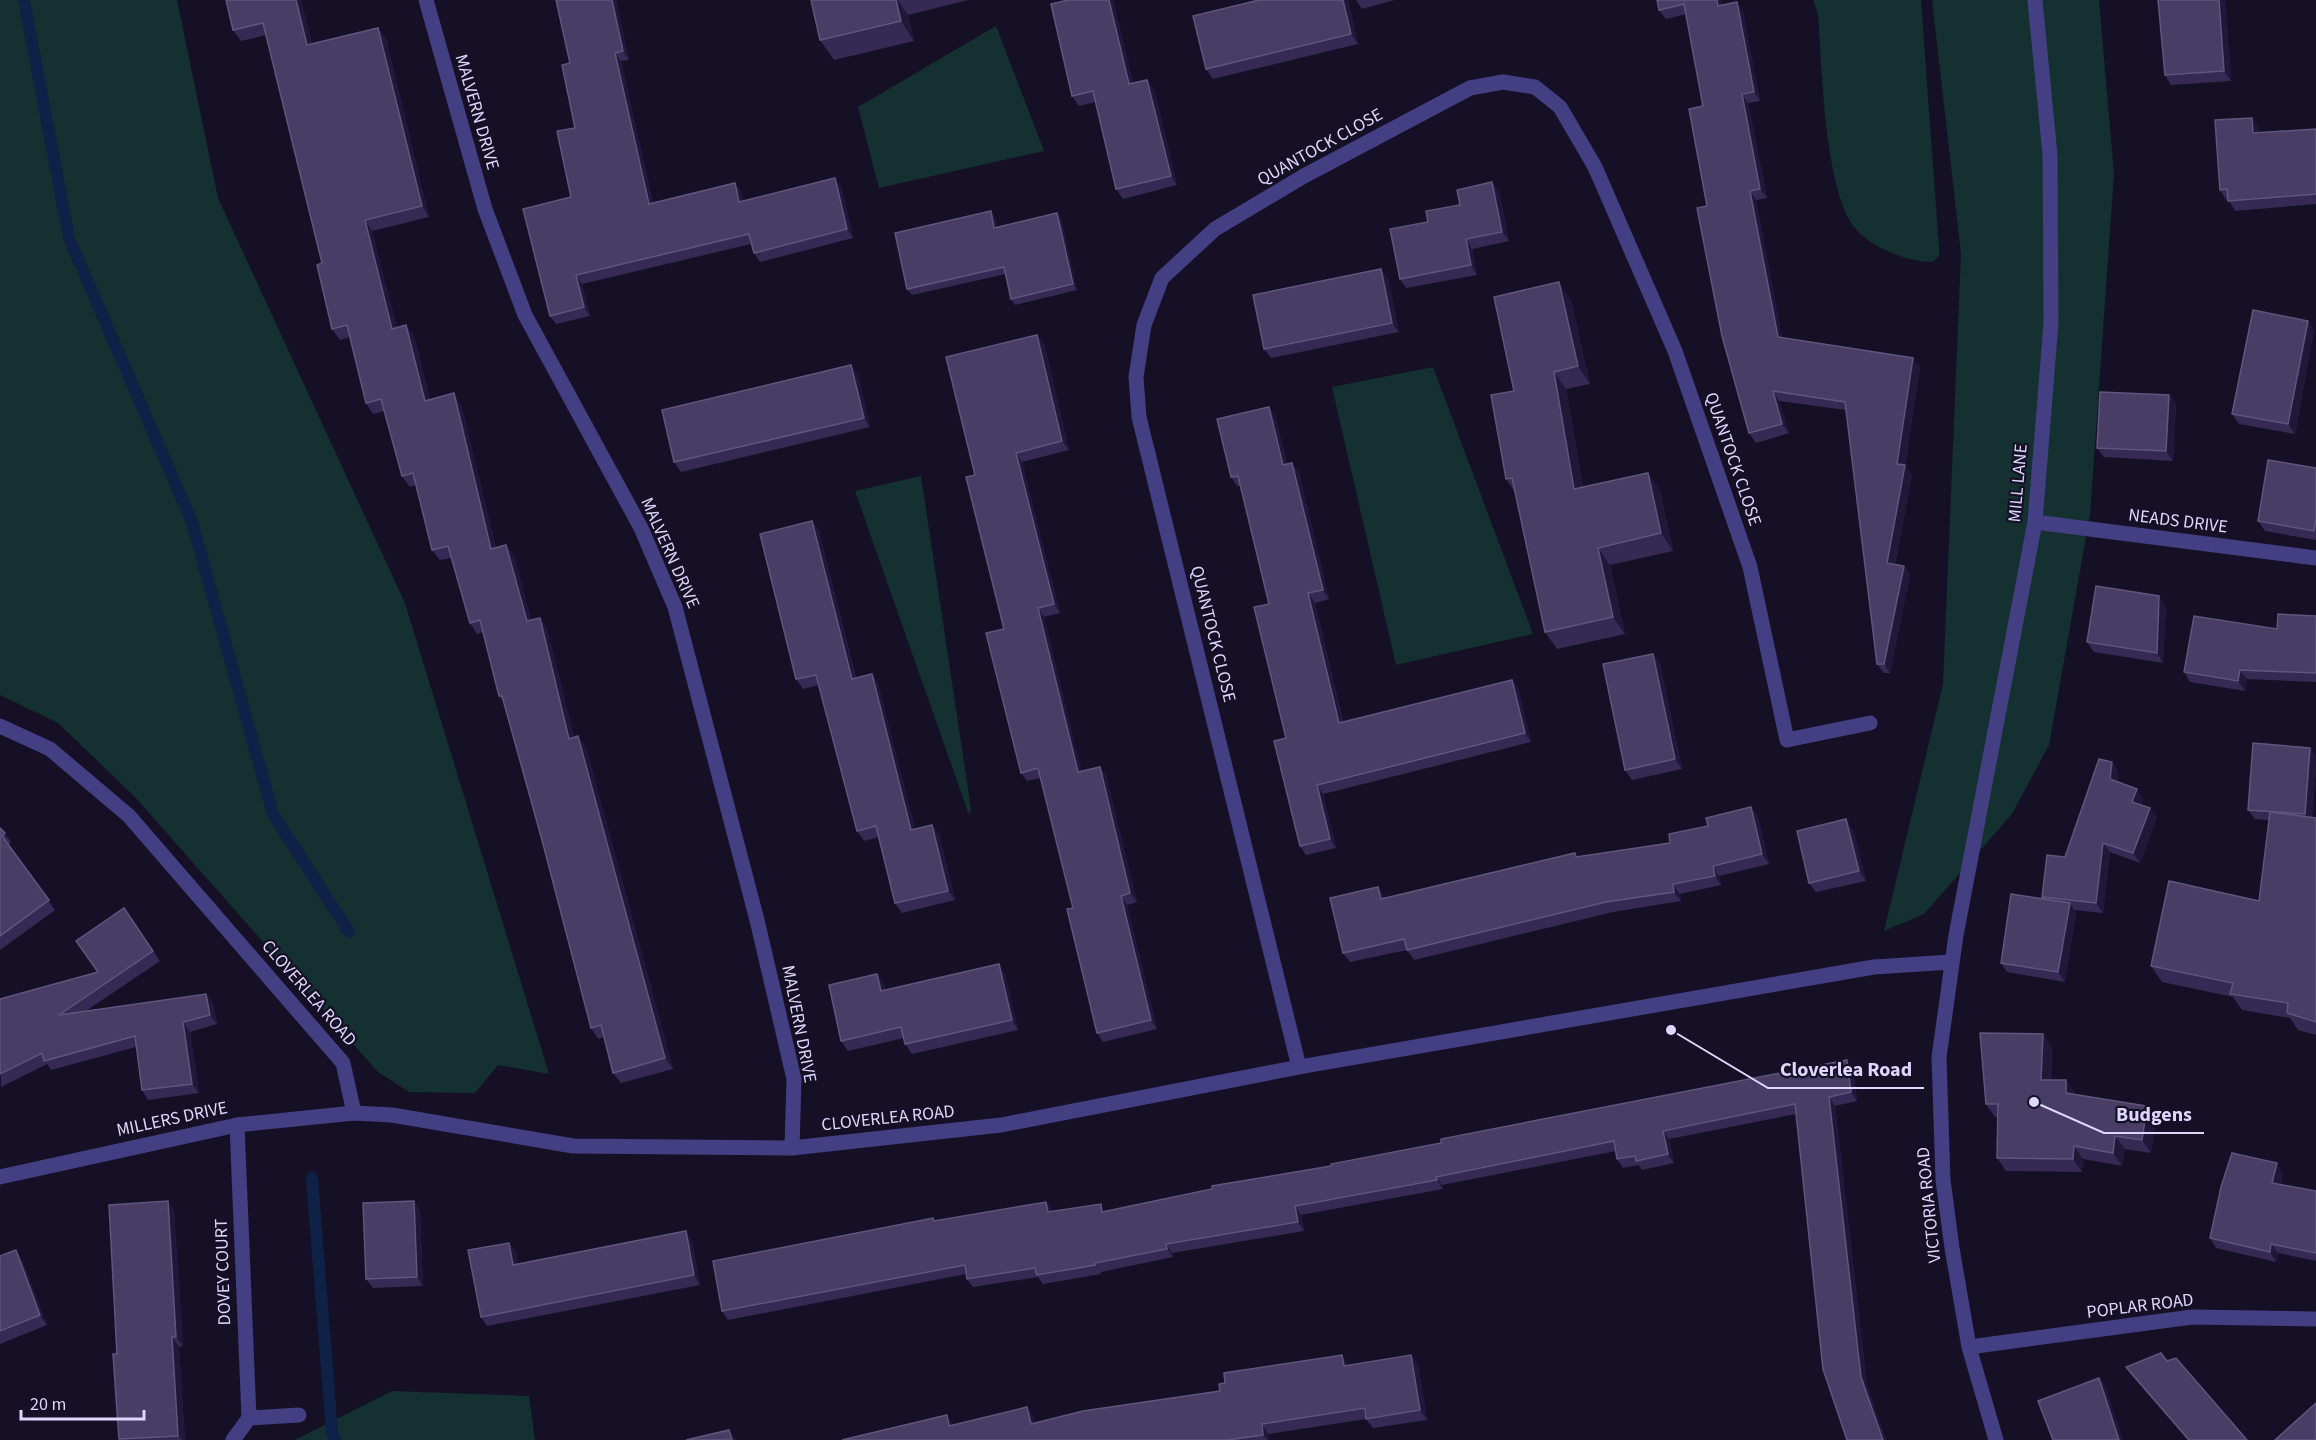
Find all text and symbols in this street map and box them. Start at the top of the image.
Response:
street label: MALVERN DRIVE [449,51,505,173]
street label: QUANTOCK CLOSE [1253,102,1387,192]
street label: QUANTOCK CLOSE [1698,389,1768,529]
street label: MILL LANE [2002,443,2034,523]
street label: MALVERN DRIVE [634,493,706,613]
street label: NEADS DRIVE [2127,502,2229,540]
street label: QUANTOCK CLOSE [1184,563,1242,705]
street label: CLOVERLEA ROAD [256,934,362,1052]
street label: MALVERN DRIVE [775,963,823,1085]
callout: Cloverlea Road [1768,1050,1924,1088]
text: Cloverlea Road [1780,1056,1912,1084]
street label: MILLERS DRIVE [114,1095,230,1143]
callout: Budgens [2104,1095,2204,1133]
street label: CLOVERLEA ROAD [820,1099,956,1137]
text: Budgens [2116,1101,2192,1129]
street label: VICTORIA ROAD [1910,1146,1948,1264]
street label: DOVEY COURT [209,1218,237,1326]
street label: POPLAR ROAD [2085,1287,2195,1325]
scale bar [21,1383,144,1421]
text: 20 m [30,1392,66,1417]

